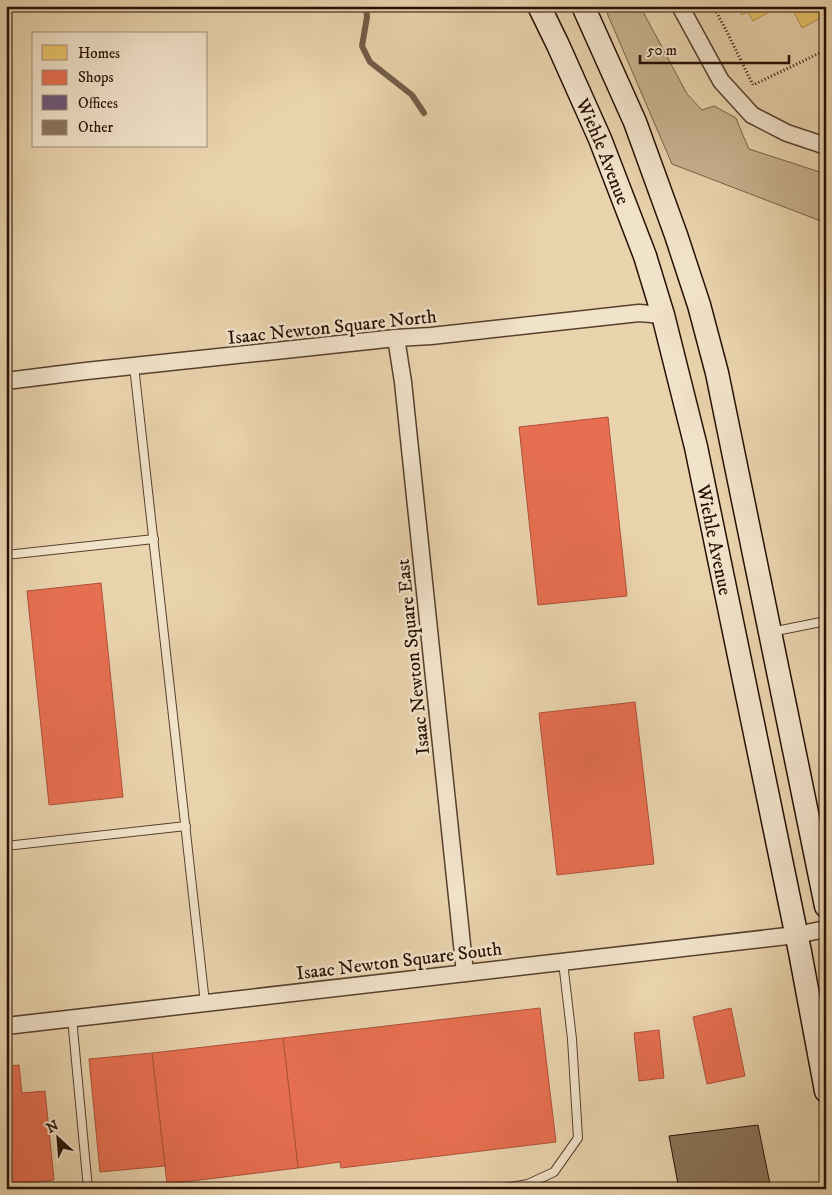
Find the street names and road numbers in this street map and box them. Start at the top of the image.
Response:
street label: Wiehle Avenue [570,94,634,208]
street label: Isaac Newton Square North [226,305,438,351]
street label: Wiehle Avenue [691,481,736,597]
street label: Isaac Newton Square East [392,558,436,756]
street label: Isaac Newton Square South [295,937,504,987]

